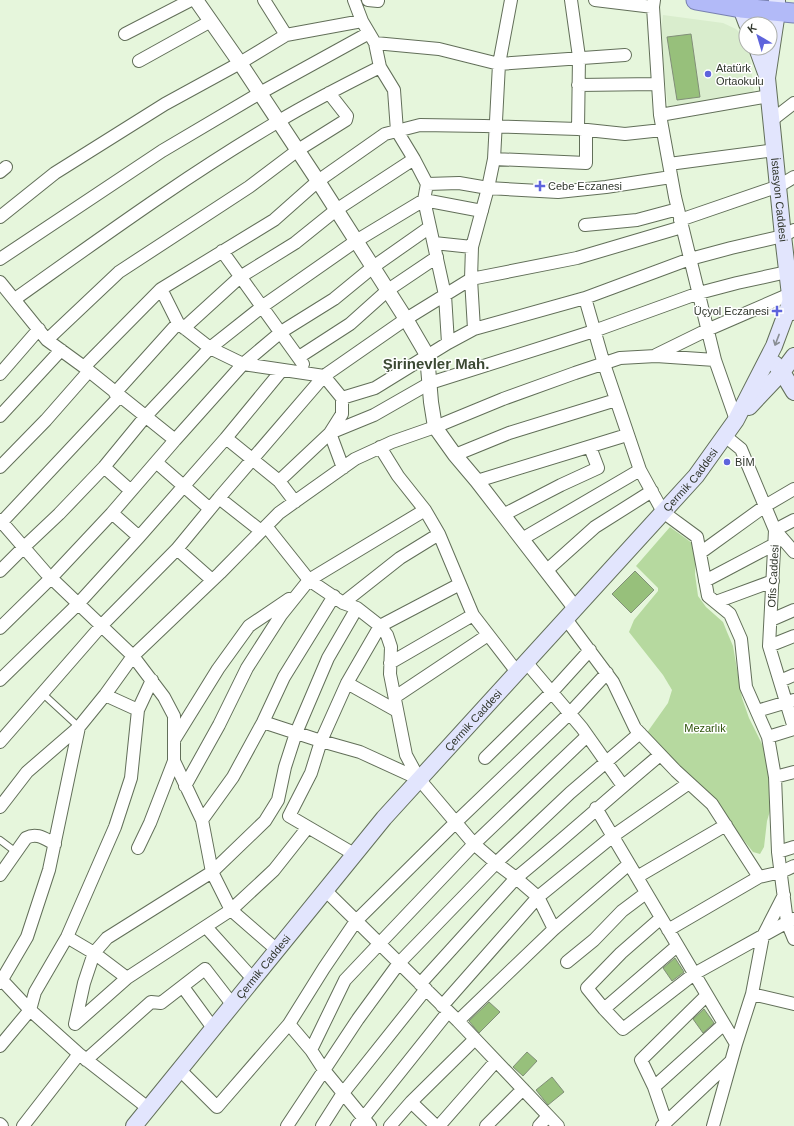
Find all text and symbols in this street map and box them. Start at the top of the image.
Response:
north arrow [738,16,778,56]
text: K [745,21,759,35]
place label: Atatürk Ortaokulu [716,62,764,87]
marker: Atatürk Ortaokulu [703,69,713,79]
street label: İstasyon Caddesi [769,157,790,242]
place label: Cebe Eczanesi [548,180,622,192]
marker: Cebe Eczanesi [535,181,545,191]
place label: Üçyol Eczanesi [694,305,769,317]
marker: Üçyol Eczanesi [772,306,782,316]
one-way arrow [772,333,780,345]
district label: Şirinevler Mah. [383,355,489,372]
street label: Çermik Caddesi [661,446,720,514]
place label: BİM [735,456,755,468]
marker: BİM [722,457,732,467]
street label: Ofis Caddesi [765,544,781,608]
street label: Çermik Caddesi [442,687,504,753]
park label: Mezarlık [684,722,726,734]
street label: Çermik Caddesi [234,933,293,1001]

